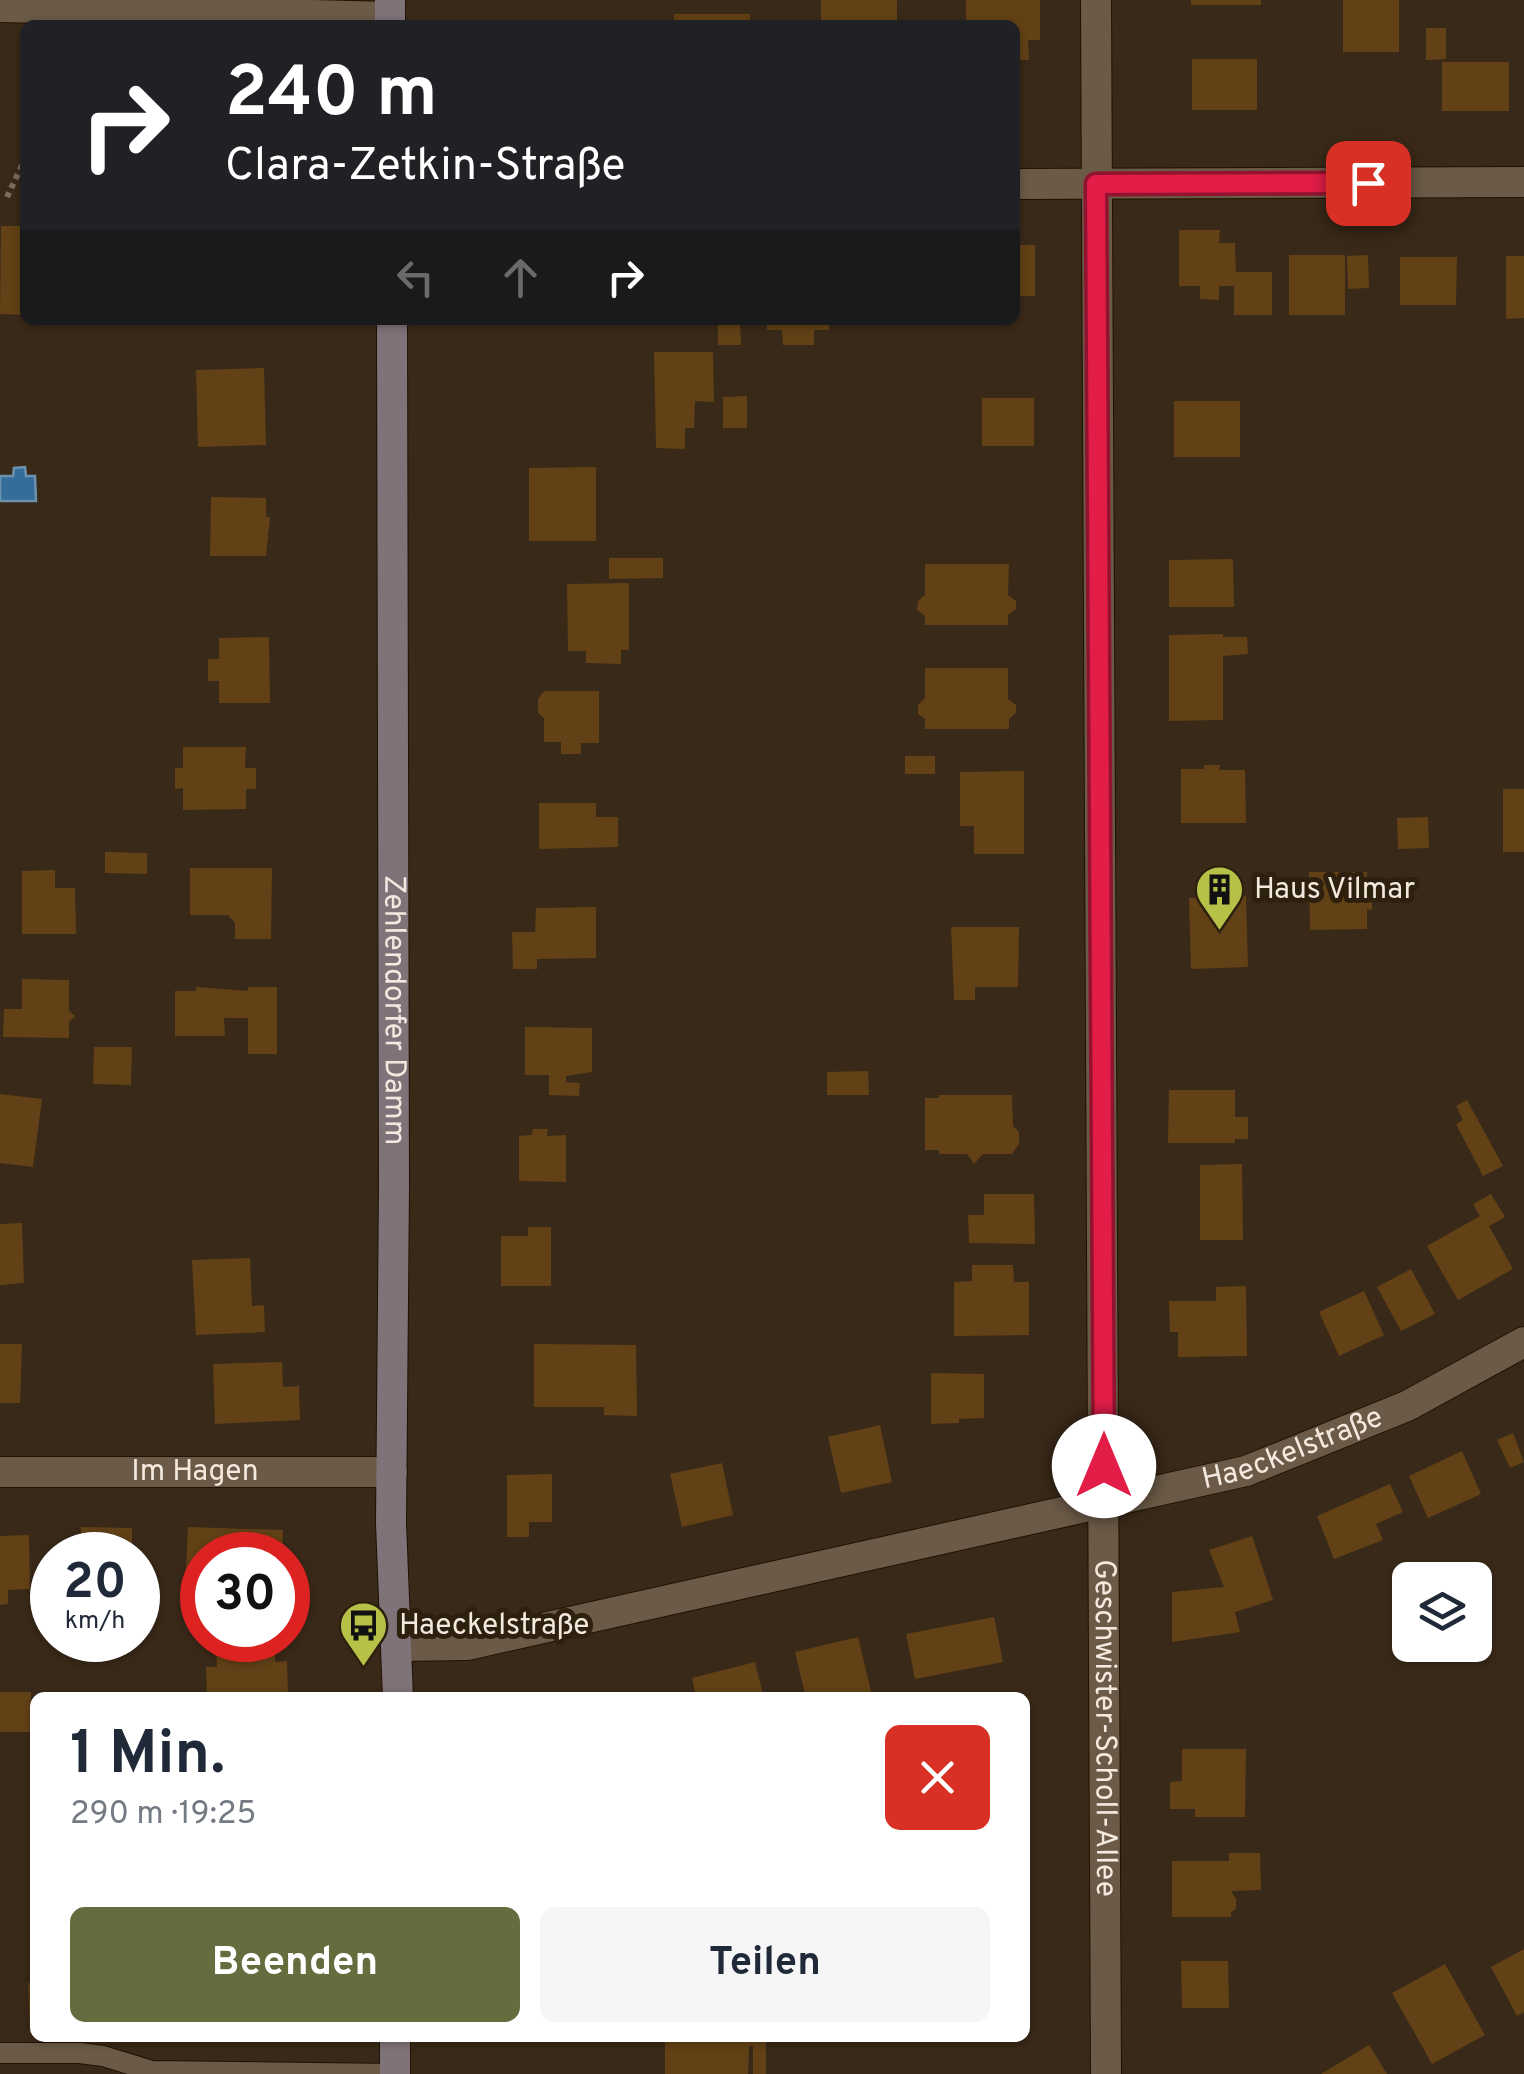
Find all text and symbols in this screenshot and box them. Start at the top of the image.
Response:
text: 240 m [225,52,438,141]
icon: right [60,60,190,190]
text: Clara-Zetkin-Straße [225,139,625,196]
pin [1326,141,1411,226]
icon: arrive [1341,156,1396,211]
icon: left [388,250,443,305]
icon: ahead [493,250,548,305]
icon: right [598,250,653,305]
building icon: Haus Vilmar [1193,864,1245,932]
place label: Haus Vilmar [1254,872,1415,909]
street label: Zehlendorfer Damm [375,875,412,1145]
street label: Haeckelstraße [1199,1399,1388,1499]
position arrow [1052,1414,1156,1518]
street label: Im Hagen [131,1454,259,1491]
speed limit sign: 30 [180,1532,310,1662]
text: 20 [63,1553,127,1616]
street label: Geschwister-Scholl-Allee [1085,1559,1124,1897]
map controls [1392,1562,1492,1662]
button: layers [1392,1562,1492,1662]
bus stop icon: Haeckelstraße [338,1600,390,1668]
text: km/h [65,1606,125,1638]
place label: Haeckelstraße [399,1608,590,1645]
text: 1 Min. [70,1719,225,1795]
button: close [885,1725,990,1830]
text: 290 m · 19:25 [70,1795,256,1835]
button: Beenden [70,1907,520,2022]
button: Teilen [540,1907,990,2022]

